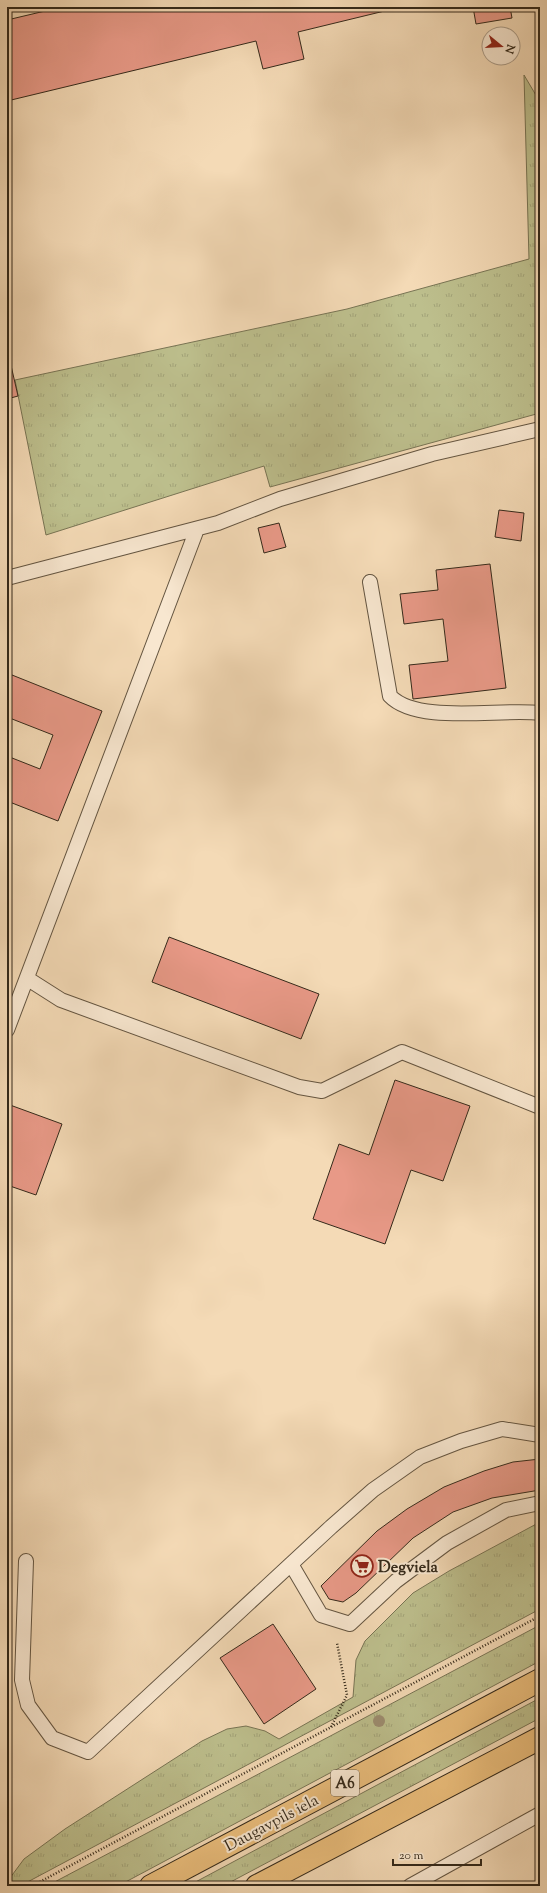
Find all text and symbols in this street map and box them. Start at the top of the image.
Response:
north arrow [481,26,521,66]
text: N [501,41,519,56]
supermarket icon: Degviela [349,1553,375,1579]
place label: Degviela [378,1557,439,1580]
road number: A6 [331,1770,359,1796]
street label: Daugavpils iela [221,1789,324,1859]
scale bar [393,1841,481,1867]
text: 20 m [399,1847,424,1865]

